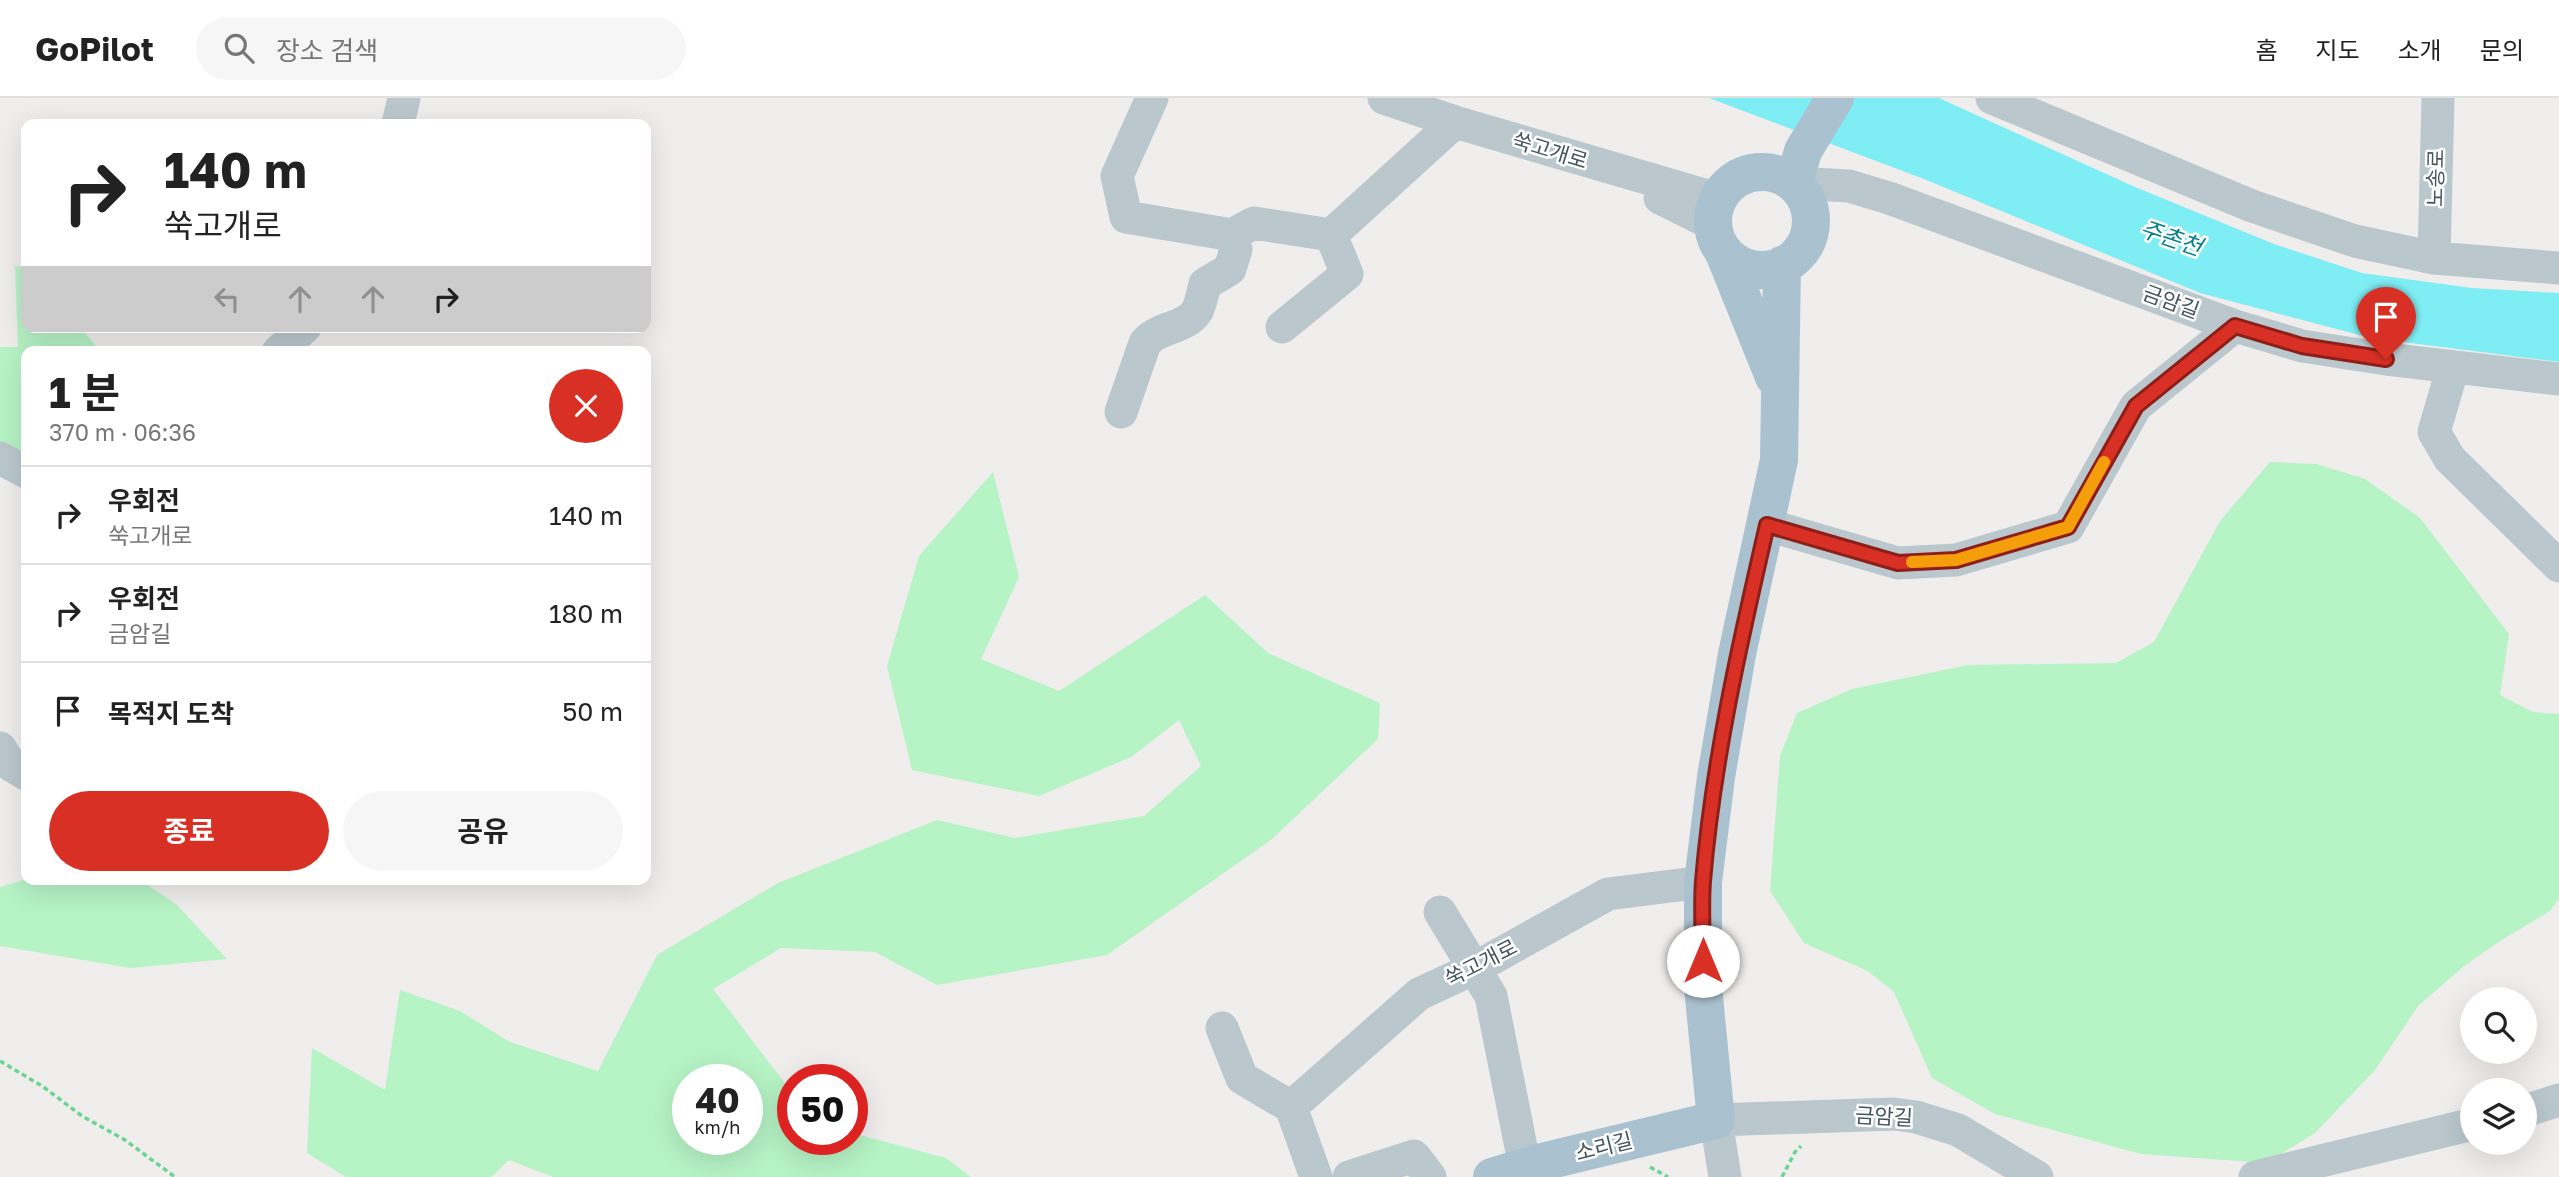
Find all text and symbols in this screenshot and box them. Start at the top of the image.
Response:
search box [196,17,686,80]
text: GoPilot [35,29,154,68]
icon: search [220,29,258,67]
text: 장소 검색 [276,35,378,66]
text: 홈 [2255,35,2277,64]
text: 지도 [2315,35,2360,64]
text: 소개 [2398,35,2442,64]
text: 문의 [2480,35,2524,64]
street label: 쑥고개로 [1510,126,1591,174]
text: 140 m [164,140,307,199]
icon: right [49,147,140,238]
street label: 노송로 [2421,149,2449,207]
text: 쑥고개로 [164,206,282,244]
water label: 주촌천 [2137,213,2209,262]
street label: 금암길 [2140,279,2203,323]
icon: left [208,280,246,318]
icon: ahead [281,280,319,318]
icon: ahead [354,280,392,318]
icon: right [427,280,465,318]
pin [2356,287,2416,359]
icon: arrive [2367,298,2405,336]
text: 1 분 [49,367,120,417]
button: close [549,369,623,443]
text: 370 m · 06:36 [49,418,196,446]
text: 우회전 [108,485,180,516]
icon: right [49,496,87,534]
text: 140 m [549,500,623,531]
text: 쑥고개로 [108,521,193,549]
text: 우회전 [108,583,180,614]
icon: right [49,594,87,632]
text: 180 m [549,598,623,629]
text: 금암길 [108,619,171,647]
icon: arrive [49,692,87,730]
text: 50 m [562,696,623,727]
text: 목적지 도착 [108,698,234,729]
button: 종료 [49,791,329,871]
button: 공유 [343,791,623,871]
position arrow [1666,924,1740,998]
street label: 쑥고개로 [1440,933,1521,991]
map controls [2460,987,2537,1155]
button: search [2460,987,2537,1064]
speed limit sign: 50 [777,1064,868,1155]
button: layers [2460,1078,2537,1155]
text: 40 [695,1079,740,1121]
street label: 금암길 [1854,1102,1914,1131]
text: km/h [695,1116,740,1138]
street label: 소리길 [1572,1126,1635,1166]

